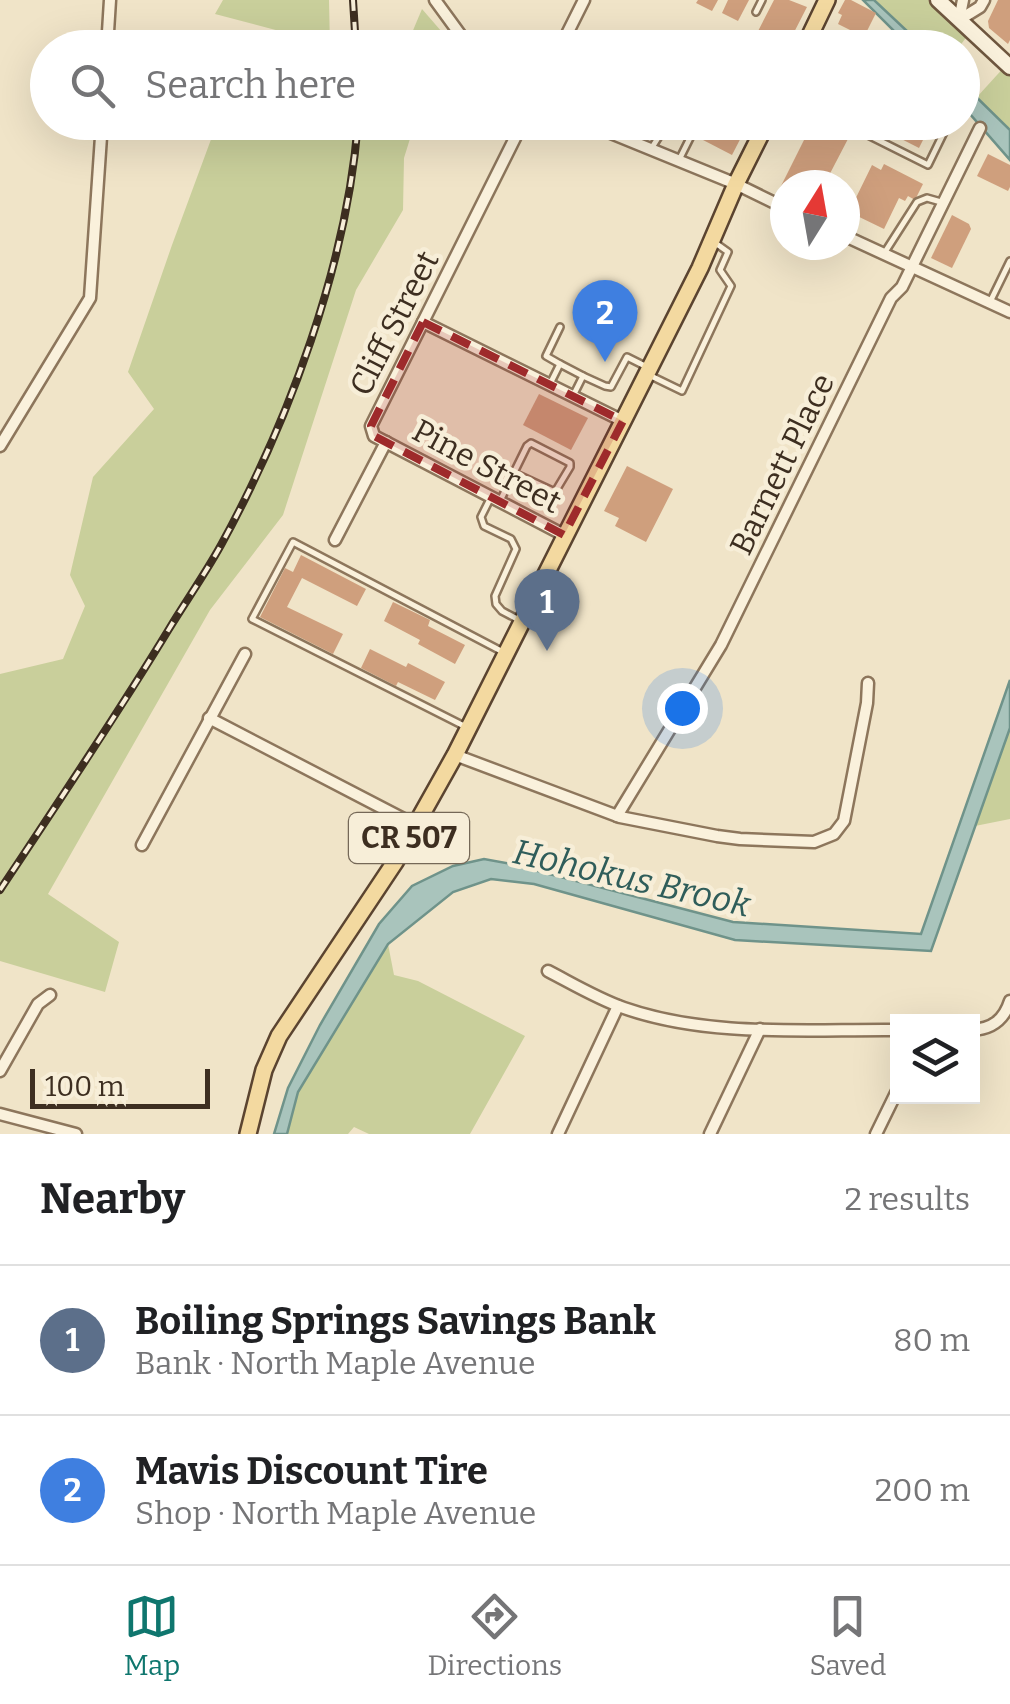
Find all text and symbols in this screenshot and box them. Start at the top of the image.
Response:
search box [30,30,980,140]
icon: search [65,58,120,113]
text: Search here [145,62,356,108]
north arrow [770,170,860,260]
street label: Cliff Street [341,244,447,402]
pin: 2 [572,280,638,362]
street label: Barnett Place [722,367,842,561]
street label: Pine Street [406,411,568,521]
pin: 1 [514,568,580,651]
your location [657,683,708,734]
road number: CR 507 [349,813,469,863]
water label: Hohokus Brook [509,830,756,926]
map controls [890,1014,980,1104]
button: layers [890,1014,980,1104]
scale bar [30,1064,210,1108]
text: 100 m [45,1070,125,1103]
text: Nearby [40,1174,185,1224]
text: 2 results [844,1180,970,1218]
text: Boiling Springs Savings Bank [135,1298,656,1344]
text: 1 [66,1321,79,1359]
text: 80 m [893,1321,970,1359]
text: Bank · North Maple Avenue [135,1344,535,1382]
text: Mavis Discount Tire [135,1448,488,1494]
text: 2 [63,1471,82,1509]
text: 200 m [875,1471,970,1509]
text: Shop · North Maple Avenue [135,1494,536,1532]
tab: Map [124,1589,180,1682]
tab: Directions [427,1589,562,1682]
tab: Saved [809,1589,886,1682]

